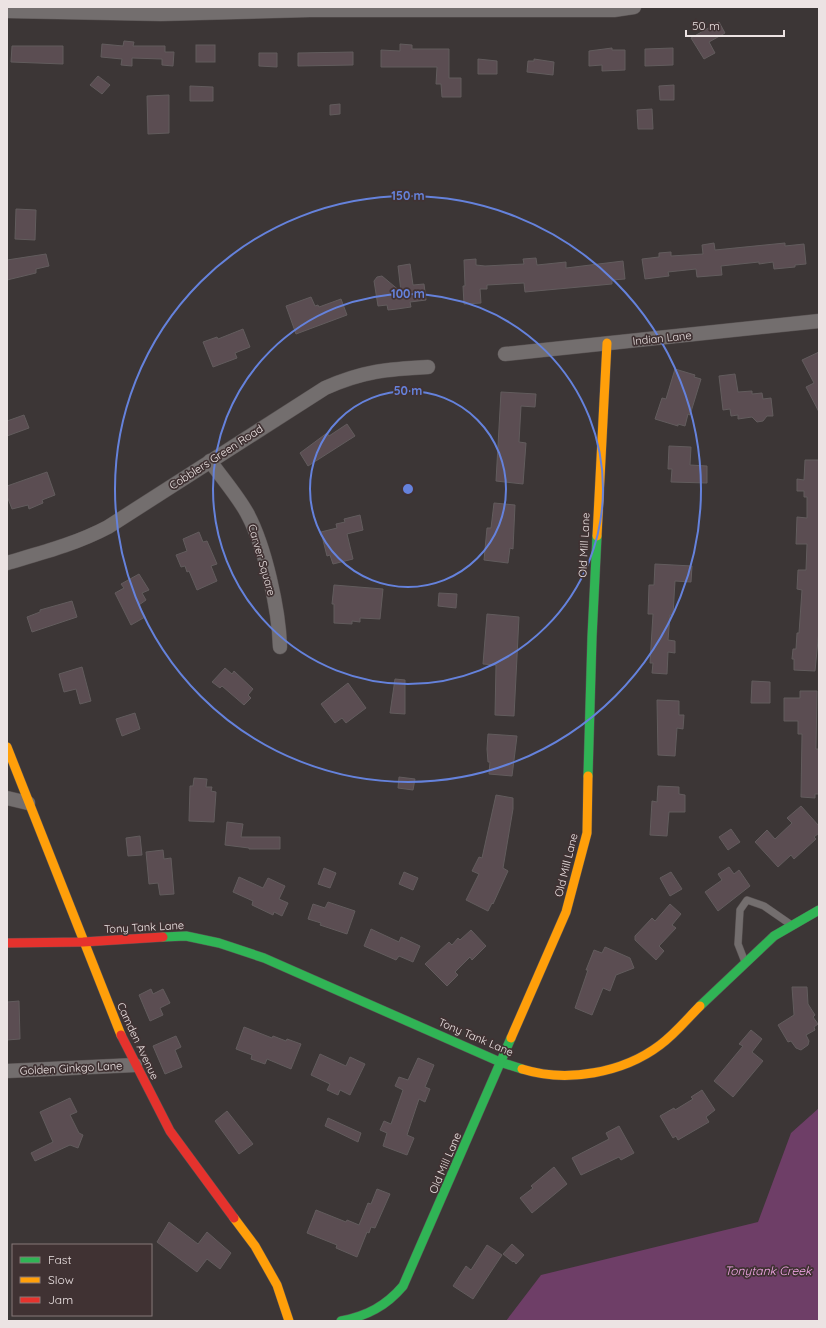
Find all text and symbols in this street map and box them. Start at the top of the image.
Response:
scale bar [686,12,784,38]
text: 50 m [692,18,720,33]
text: 150 m [391,188,425,203]
text: 100 m [391,286,425,301]
street label: Indian Lane [632,328,692,348]
text: 50 m [394,383,422,398]
street label: Cobblers Green Road [167,421,265,493]
centre of rings [401,482,415,496]
street label: Old Mill Lane [575,512,593,578]
street label: Carver Square [245,523,279,597]
street label: Old Mill Lane [551,832,581,898]
street label: Tony Tank Lane [104,918,184,936]
street label: Camden Avenue [114,1000,162,1082]
street label: Tony Tank Lane [436,1015,516,1059]
street label: Golden Ginkgo Lane [19,1058,123,1078]
street label: Old Mill Lane [426,1130,464,1196]
legend [12,1244,152,1316]
text: Fast [48,1252,72,1267]
water label: Tonytank Creek [725,1263,813,1278]
text: Slow [48,1272,74,1287]
text: Jam [48,1292,73,1307]

